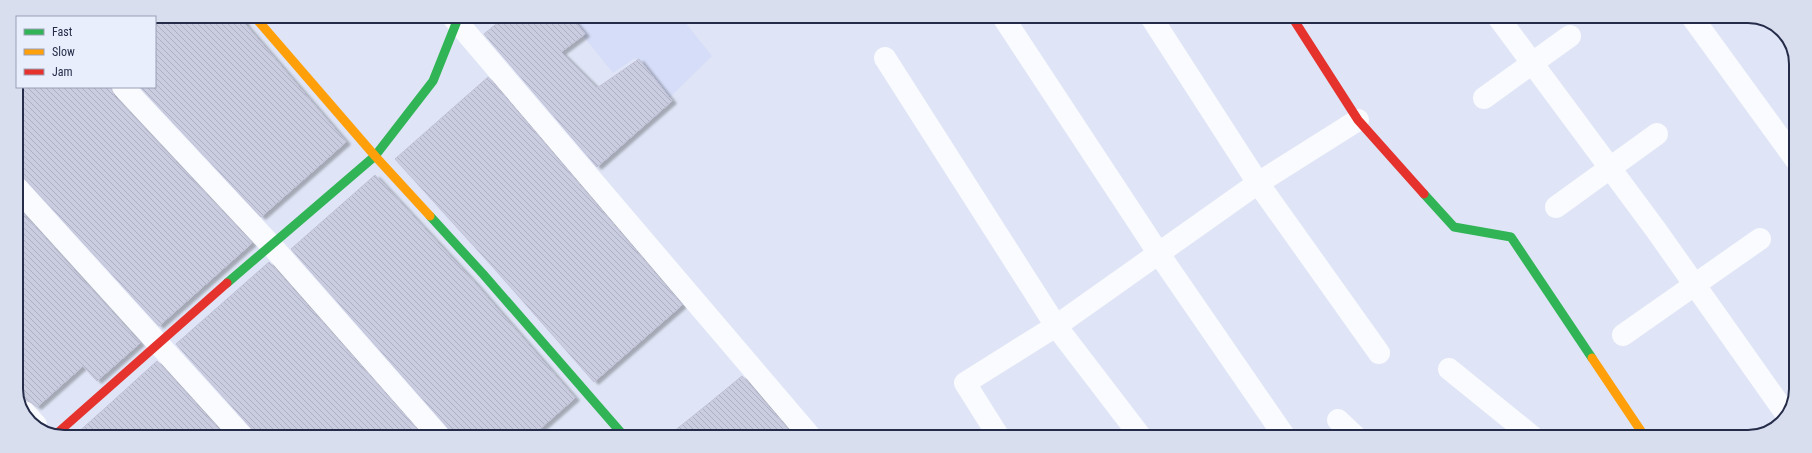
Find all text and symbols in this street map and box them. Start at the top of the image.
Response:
legend [16,16,156,88]
text: Fast [52,25,73,39]
text: Slow [52,45,75,59]
text: Jam [52,65,73,79]

